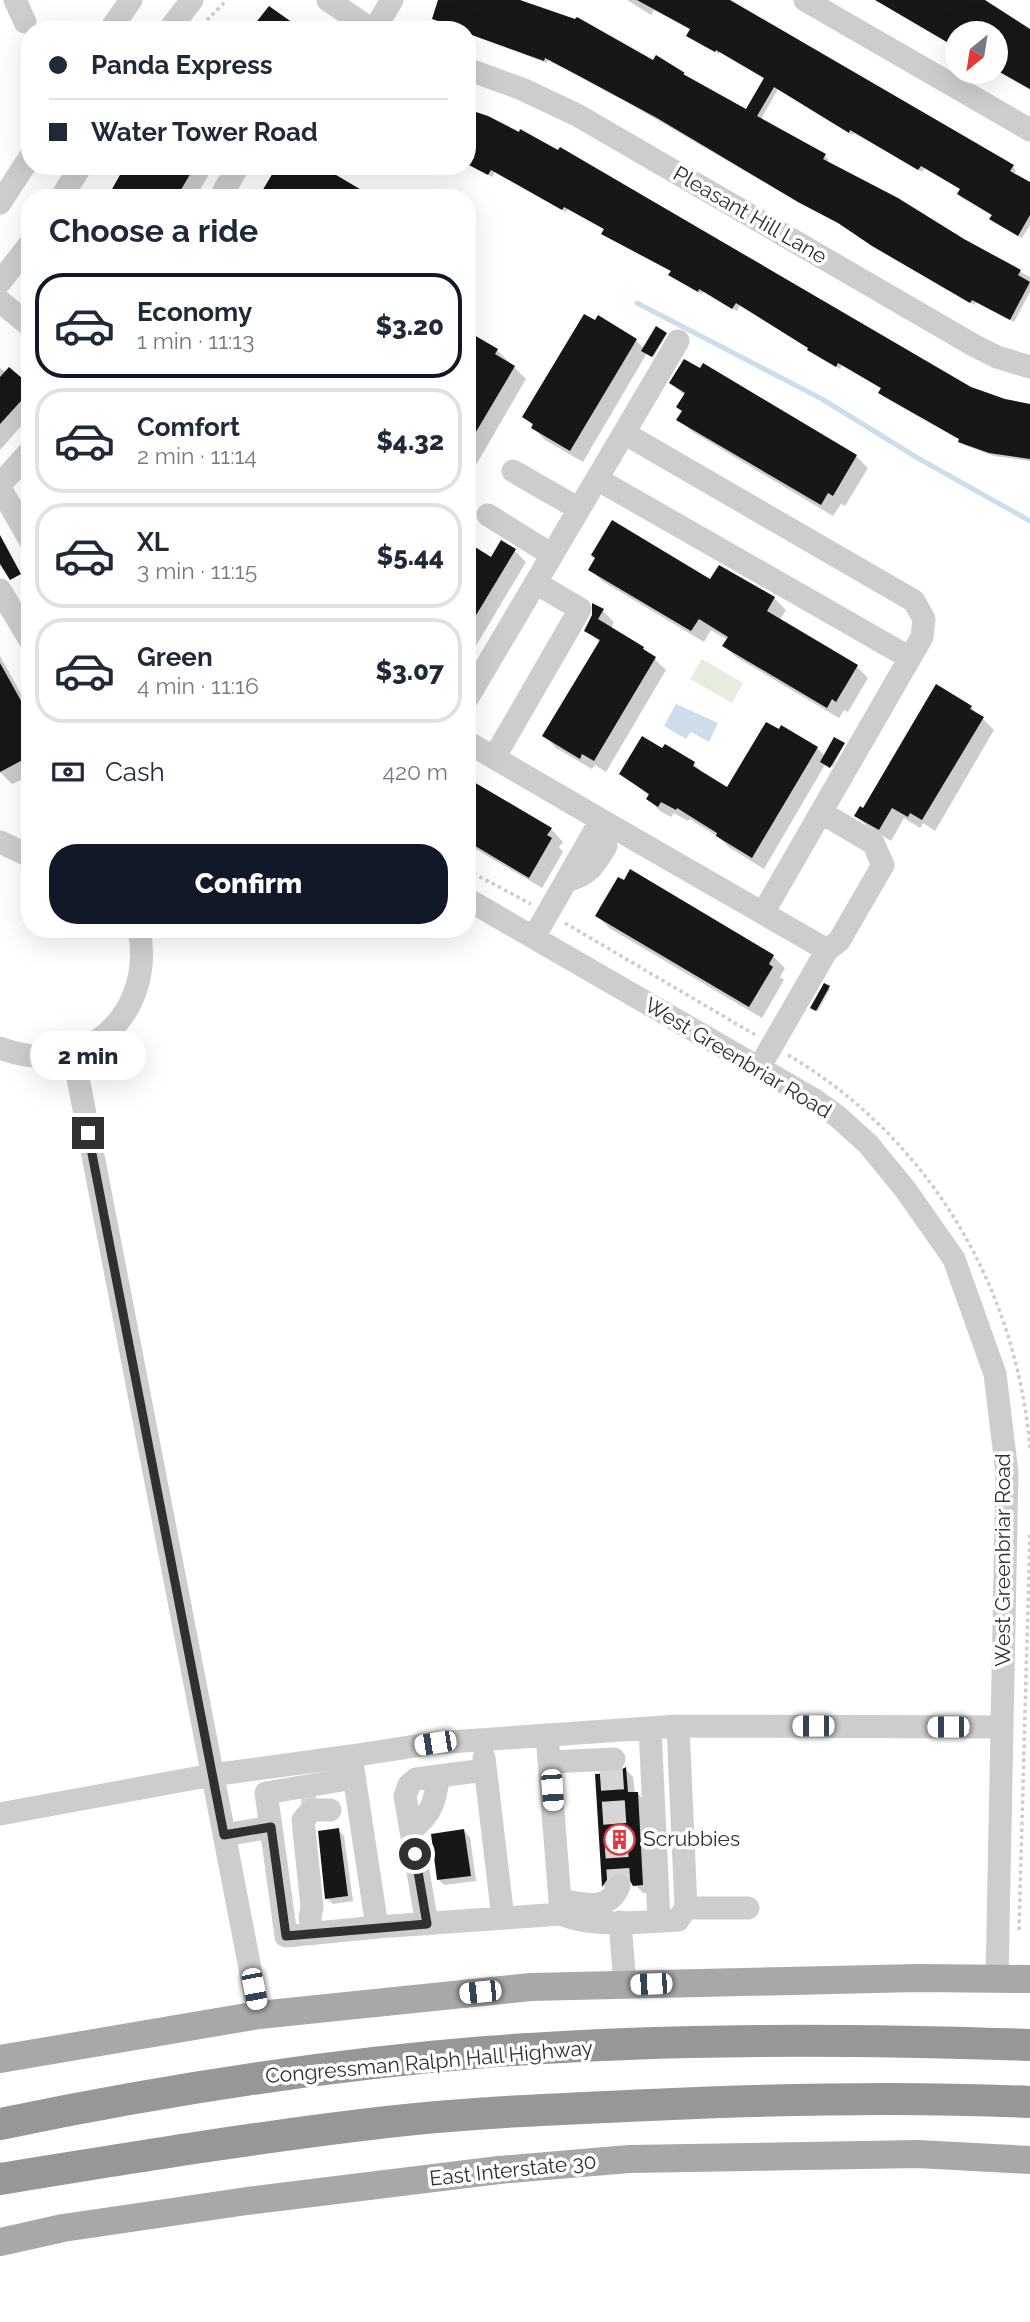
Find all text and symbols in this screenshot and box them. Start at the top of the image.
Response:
north arrow [945,21,1008,84]
map controls [945,21,1008,84]
text: Panda Express [91,50,273,80]
text: Water Tower Road [91,117,318,147]
street label: Pleasant Hill Lane [669,160,831,269]
text: Choose a ride [49,212,258,249]
icon: car [53,294,116,357]
text: Economy [137,297,252,327]
text: $3.20 [376,311,444,341]
text: 1 min · 11:13 [137,327,254,354]
icon: car [53,409,116,472]
text: Comfort [137,412,240,442]
text: $4.32 [376,426,444,456]
text: 2 min · 11:14 [137,442,257,469]
icon: car [53,524,116,587]
text: XL [137,527,169,557]
text: $5.44 [377,541,444,571]
text: 3 min · 11:15 [137,557,257,584]
icon: car [53,639,116,702]
text: Green [137,642,213,672]
text: $3.07 [376,656,444,686]
text: 4 min · 11:16 [137,672,259,699]
icon: cash [49,753,87,791]
text: Cash [105,757,165,787]
text: 420 m [382,758,448,785]
button: Confirm [49,844,448,924]
street label: West Greenbriar Road [640,992,836,1123]
callout: 2 min [30,1032,146,1080]
text: 2 min [58,1042,118,1069]
route end [72,1117,104,1149]
street label: West Greenbriar Road [990,1453,1015,1667]
car [793,1716,835,1737]
car [928,1717,970,1738]
car [413,1729,458,1757]
car [541,1768,564,1812]
building icon: Scrubbies [603,1822,637,1856]
place label: Scrubbies [643,1826,740,1851]
route start [399,1838,431,1870]
car [240,1966,269,2012]
car [630,1973,673,1995]
car [459,1979,502,2005]
street label: Congressman Ralph Hall Highway [264,2035,594,2088]
street label: East Interstate 30 [428,2148,598,2191]

